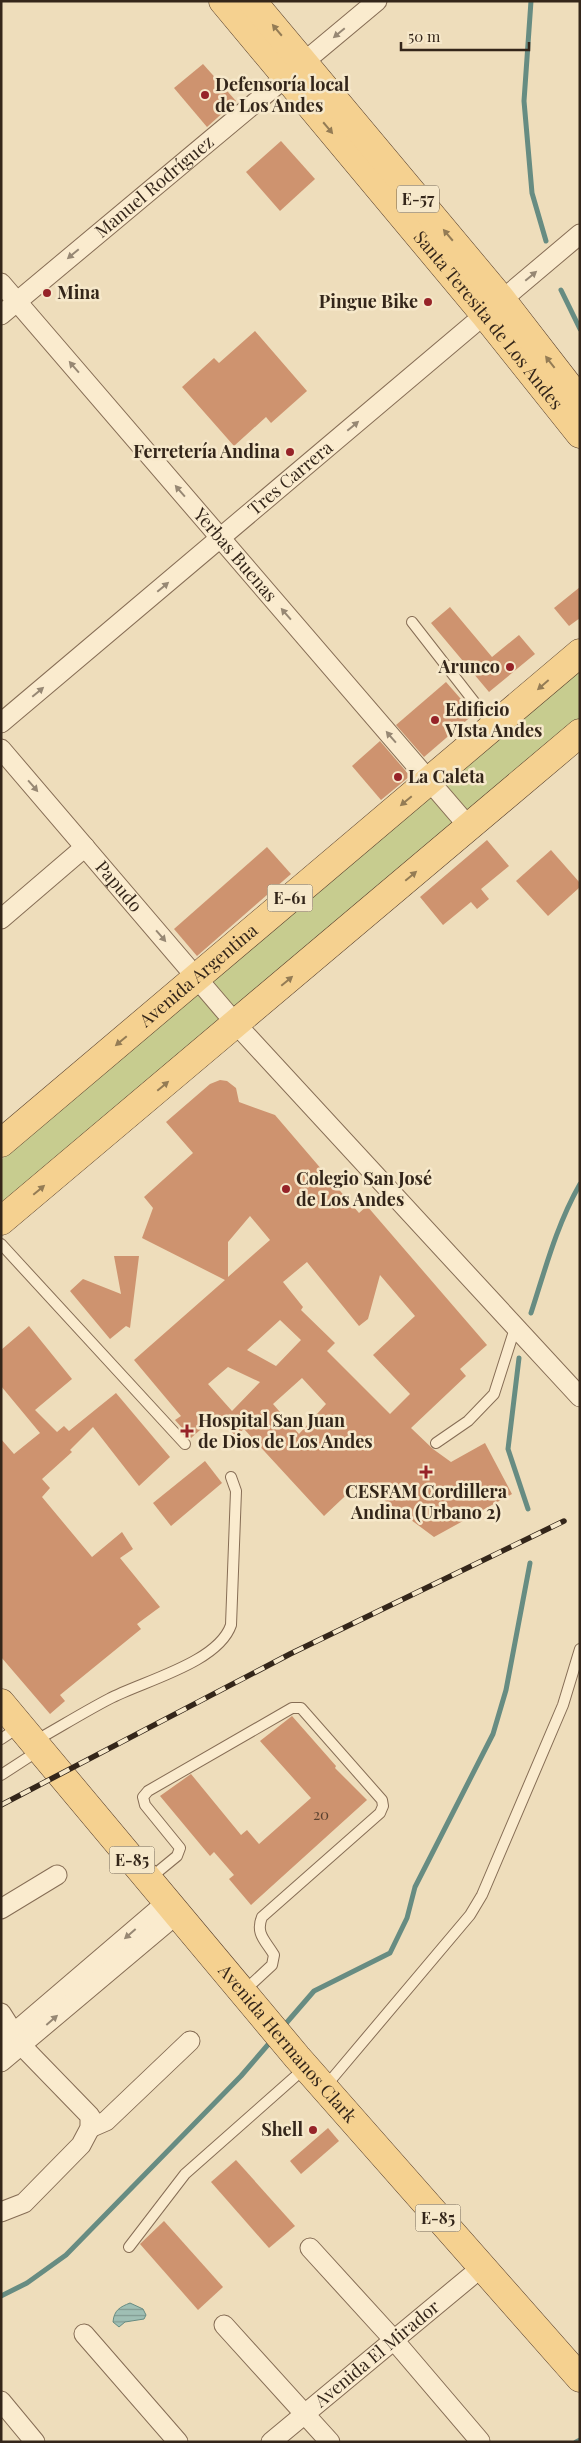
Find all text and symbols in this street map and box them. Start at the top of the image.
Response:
scale bar [401,20,528,52]
one-way arrow [271,24,282,37]
text: 50 m [408,26,441,46]
one-way arrow [333,27,346,38]
place label: Defensoría local de Los Andes [215,72,350,117]
marker: Defensoría local de Los Andes [199,89,211,101]
one-way arrow [322,122,333,134]
street label: Manuel Rodríguez [90,130,218,243]
road number: E-57 [397,185,439,212]
street label: Santa Teresita de Los Andes [409,225,569,414]
one-way arrow [443,229,454,242]
one-way arrow [67,249,80,260]
one-way arrow [524,270,537,281]
place label: Mina [57,280,100,304]
marker: Mina [41,287,53,299]
place label: Pingue Bike [319,289,418,313]
marker: Pingue Bike [422,296,434,308]
one-way arrow [545,355,555,369]
one-way arrow [68,361,79,374]
one-way arrow [347,420,360,431]
street label: Tres Carrera [243,435,337,520]
place label: Ferretería Andina [133,439,281,463]
marker: Ferretería Andina [284,446,296,458]
one-way arrow [174,484,185,497]
street label: Yerbas Buenas [188,502,283,606]
one-way arrow [156,581,168,593]
one-way arrow [280,608,291,621]
place label: Arunco [438,654,500,678]
marker: Arunco [504,661,516,673]
one-way arrow [536,679,549,690]
one-way arrow [32,686,44,698]
place label: Edificio VIsta Andes [444,697,542,742]
marker: Edificio VIsta Andes [429,714,441,726]
one-way arrow [386,731,397,744]
place label: La Caleta [408,764,485,788]
marker: La Caleta [392,771,404,783]
one-way arrow [27,780,39,792]
one-way arrow [400,796,413,807]
street label: Papudo [91,855,148,917]
one-way arrow [405,870,417,882]
road number: E-61 [268,884,312,911]
street label: Avenida Argentina [133,918,262,1033]
one-way arrow [156,930,167,943]
one-way arrow [281,975,293,987]
one-way arrow [114,1036,127,1047]
one-way arrow [156,1080,169,1091]
place label: Colegio San José de Los Andes [296,1166,432,1211]
marker: Colegio San José de Los Andes [280,1183,292,1195]
one-way arrow [32,1184,44,1196]
place label: Hospital San Juan de Dios de Los Andes [198,1408,373,1453]
marker: Hospital San Juan de Dios de Los Andes [180,1424,194,1438]
marker: CESFAM Cordillera Andina (Urbano 2) [419,1465,433,1479]
place label: CESFAM Cordillera Andina (Urbano 2) [345,1479,508,1524]
house number: 20 [313,1804,329,1824]
road number: E-85 [110,1846,154,1874]
one-way arrow [124,1928,136,1939]
street label: Avenida Hermanos Clark [213,1958,363,2128]
one-way arrow [46,2014,58,2026]
place label: Shell [261,2117,303,2141]
marker: Shell [307,2124,319,2136]
road number: E-85 [416,2204,460,2232]
street label: Avenida El Mirador [308,2294,444,2413]

